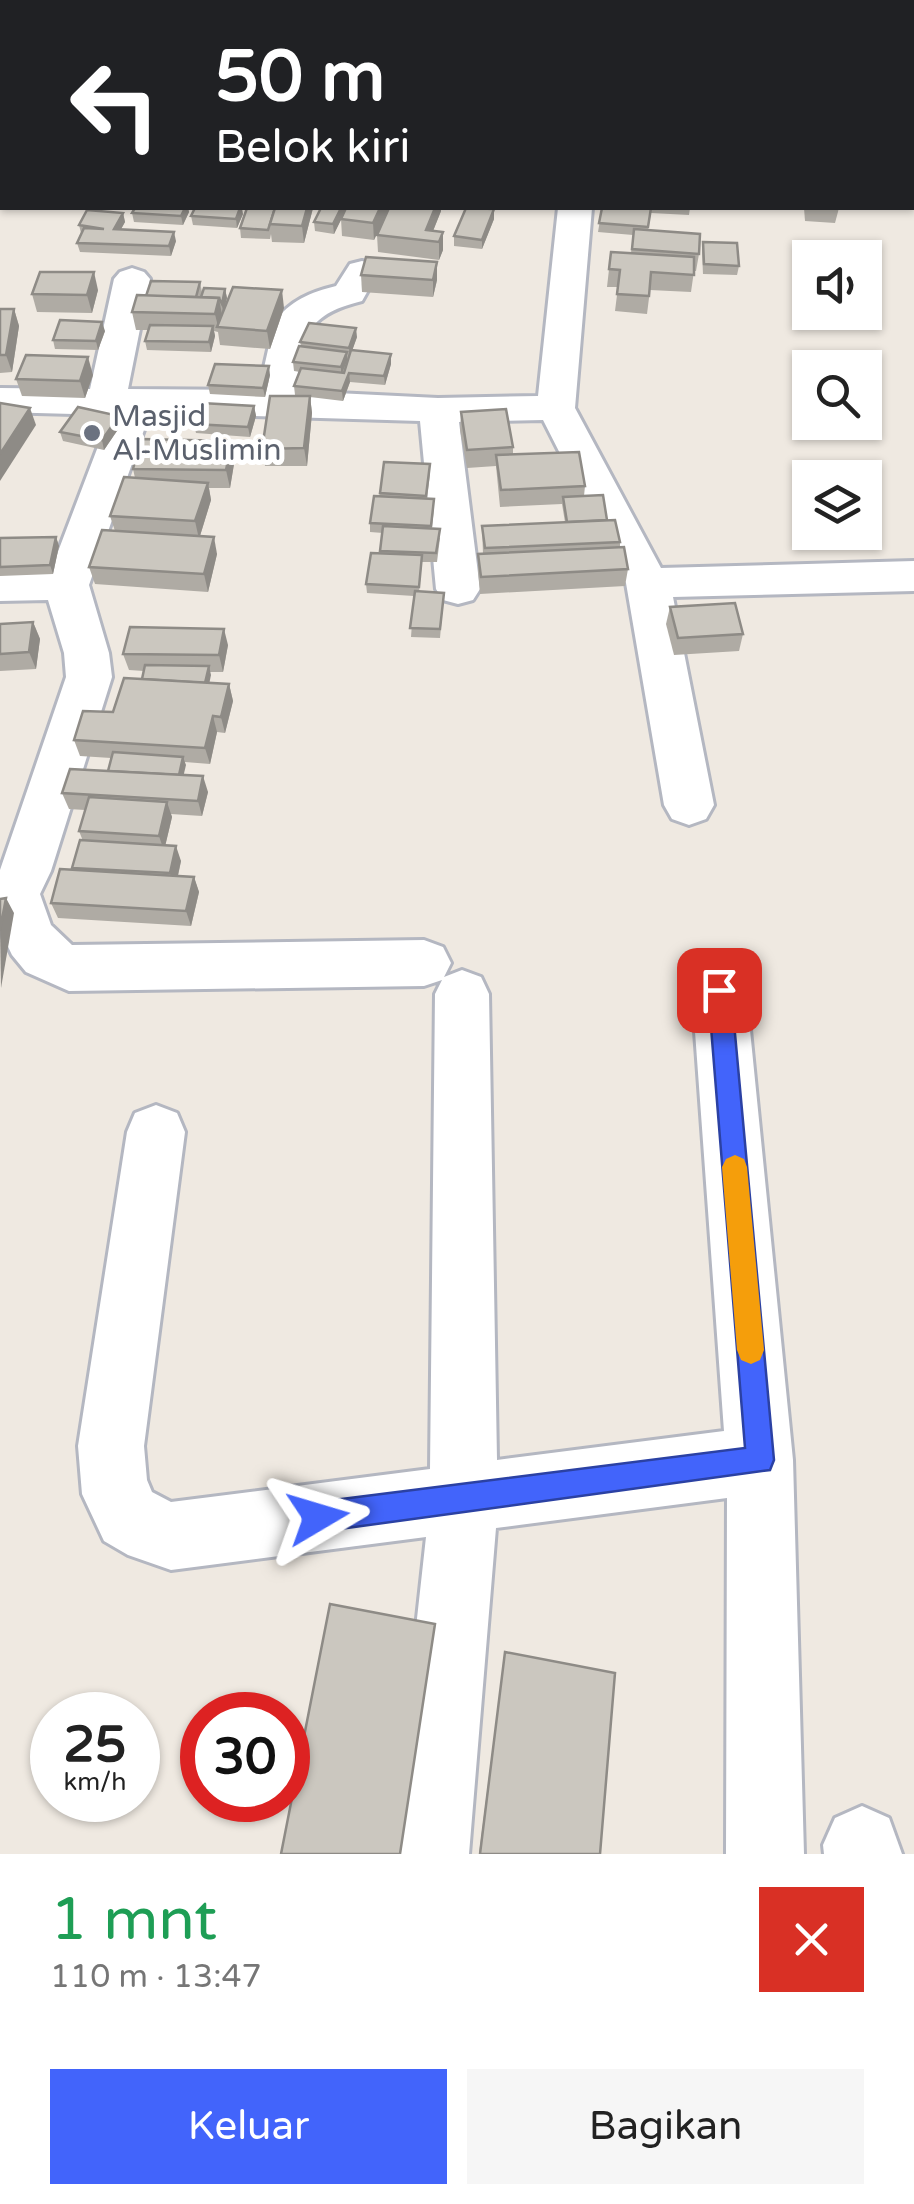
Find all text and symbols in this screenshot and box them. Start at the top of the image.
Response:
text: 50 m [215,36,385,120]
icon: left [50,40,180,170]
text: Belok kiri [215,121,410,175]
map controls [792,240,882,550]
button: sound [792,240,882,330]
button: search [792,350,882,440]
place label: Masjid Al-Muslimin [112,398,282,469]
marker: Masjid Al-Muslimin [81,422,103,444]
button: layers [792,460,882,550]
pin [677,948,762,1033]
icon: arrive [692,963,747,1018]
position arrow [266,1465,370,1569]
speed limit sign: 30 [180,1692,310,1822]
text: 25 [64,1715,126,1775]
text: km/h [64,1767,126,1797]
text: 1 mnt [50,1884,217,1956]
button: close [759,1887,864,1992]
text: 110 m · 13:47 [50,1958,262,1996]
button: Keluar [50,2069,447,2184]
button: Bagikan [467,2069,864,2184]

